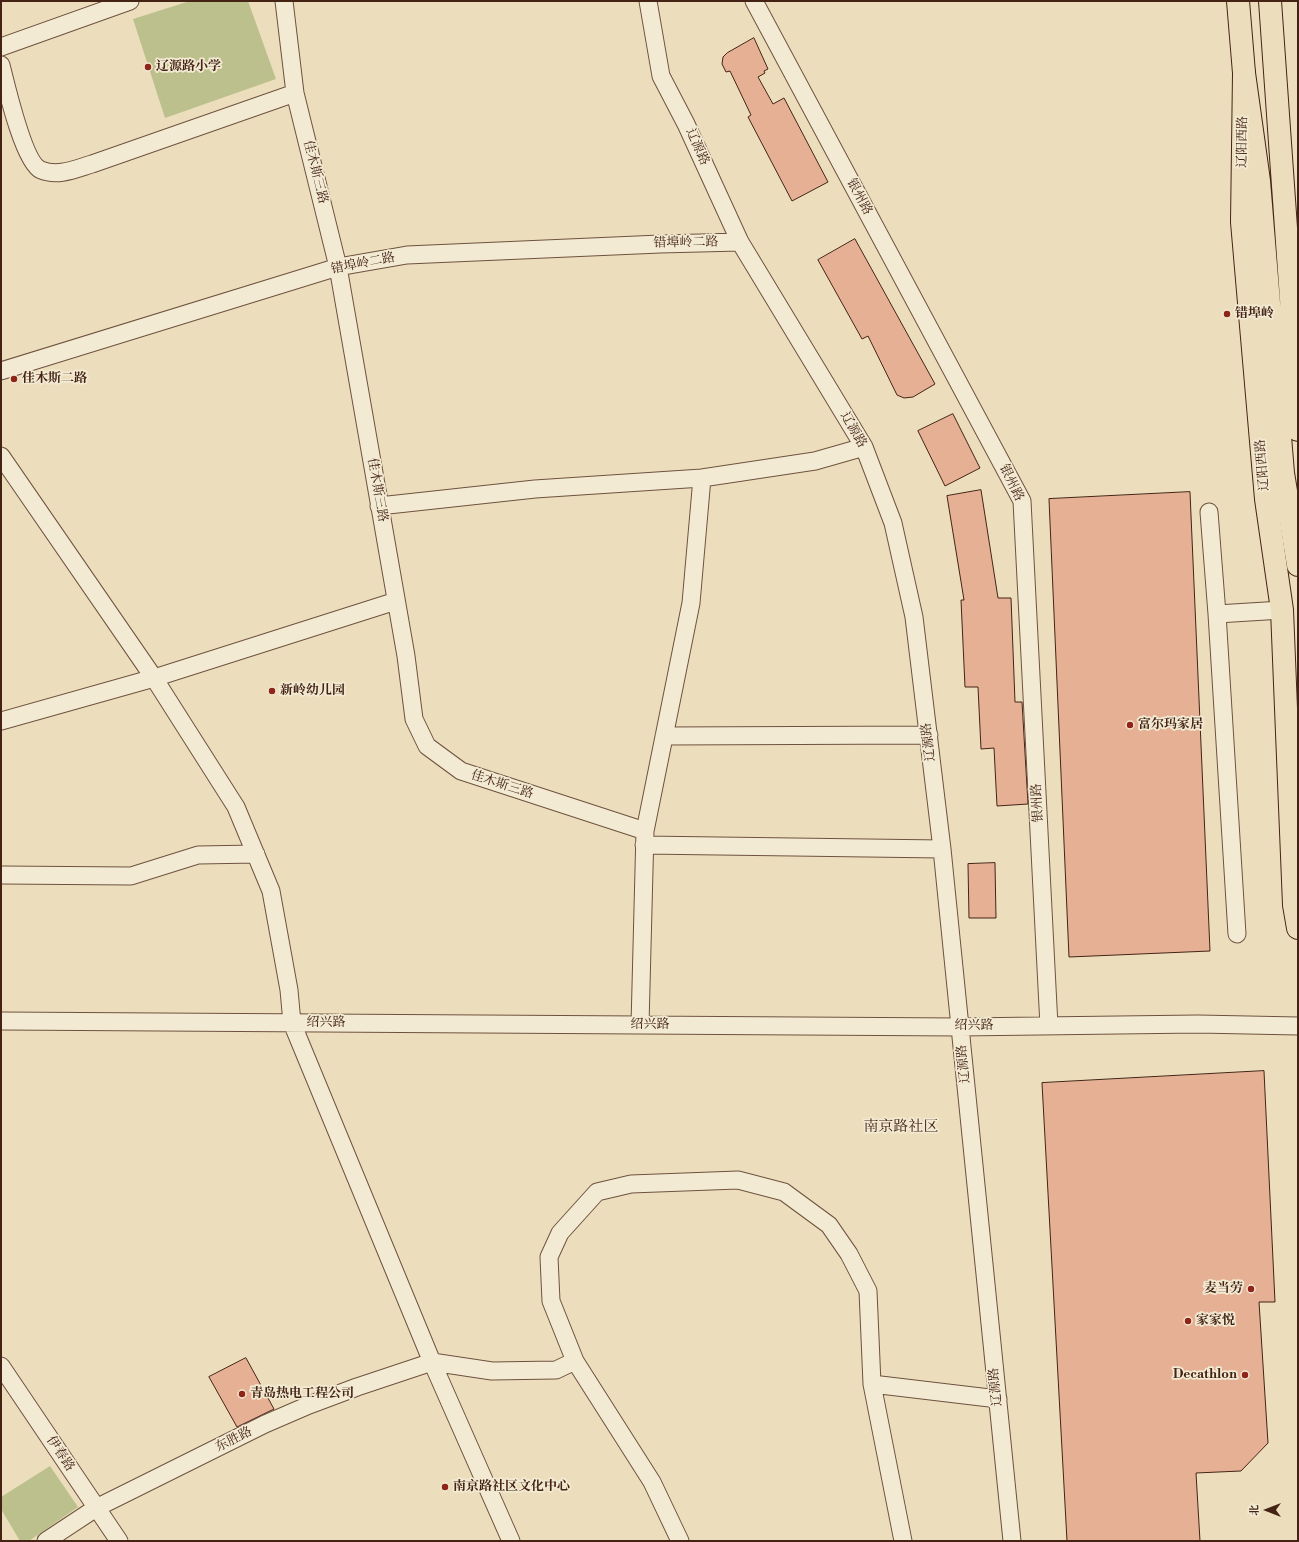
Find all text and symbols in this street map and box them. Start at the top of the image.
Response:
place label: 辽源路小学 [156,59,221,75]
marker: 辽源路小学 [143,62,153,72]
street label: 辽阳西路 [1235,116,1251,168]
street label: 辽源路 [682,126,712,168]
street label: 佳木斯三路 [300,139,330,205]
street label: 银州路 [843,176,875,218]
street label: 错埠岭二路 [653,235,719,251]
street label: 错埠岭二路 [330,250,396,278]
place label: 错埠岭 [1235,306,1274,322]
marker: 错埠岭 [1222,309,1232,319]
place label: 佳木斯二路 [22,371,87,387]
marker: 佳木斯二路 [9,374,19,384]
street label: 辽源路 [836,409,870,451]
street label: 辽阳西路 [1253,438,1273,492]
street label: 佳木斯三路 [364,457,390,523]
street label: 银州路 [995,462,1027,504]
place label: 新岭幼儿园 [280,683,345,699]
marker: 新岭幼儿园 [267,686,277,696]
place label: 富尔玛家居 [1138,717,1203,733]
marker: 富尔玛家居 [1125,720,1135,730]
street label: 辽源路 [919,722,939,762]
street label: 佳木斯三路 [469,768,535,802]
street label: 银州路 [1029,783,1047,823]
street label: 绍兴路 [307,1015,345,1031]
street label: 绍兴路 [631,1017,669,1033]
street label: 绍兴路 [955,1018,993,1034]
street label: 辽源路 [954,1044,974,1084]
district label: 南京路社区 [864,1118,938,1136]
place label: 麦当劳 [1204,1281,1243,1297]
marker: 麦当劳 [1246,1284,1256,1294]
place label: 家家悦 [1196,1313,1235,1329]
marker: 家家悦 [1183,1316,1193,1326]
street label: 辽源路 [986,1367,1006,1407]
place label: Decathlon [1173,1367,1237,1383]
marker: Decathlon [1240,1370,1250,1380]
place label: 青岛热电工程公司 [250,1386,354,1402]
marker: 青岛热电工程公司 [237,1389,247,1399]
street label: 东胜路 [213,1424,255,1456]
street label: 伊春路 [43,1433,77,1475]
place label: 南京路社区文化中心 [453,1479,570,1495]
marker: 南京路社区文化中心 [440,1482,450,1492]
north arrow [1247,1490,1287,1530]
text: 北 [1248,1505,1262,1516]

